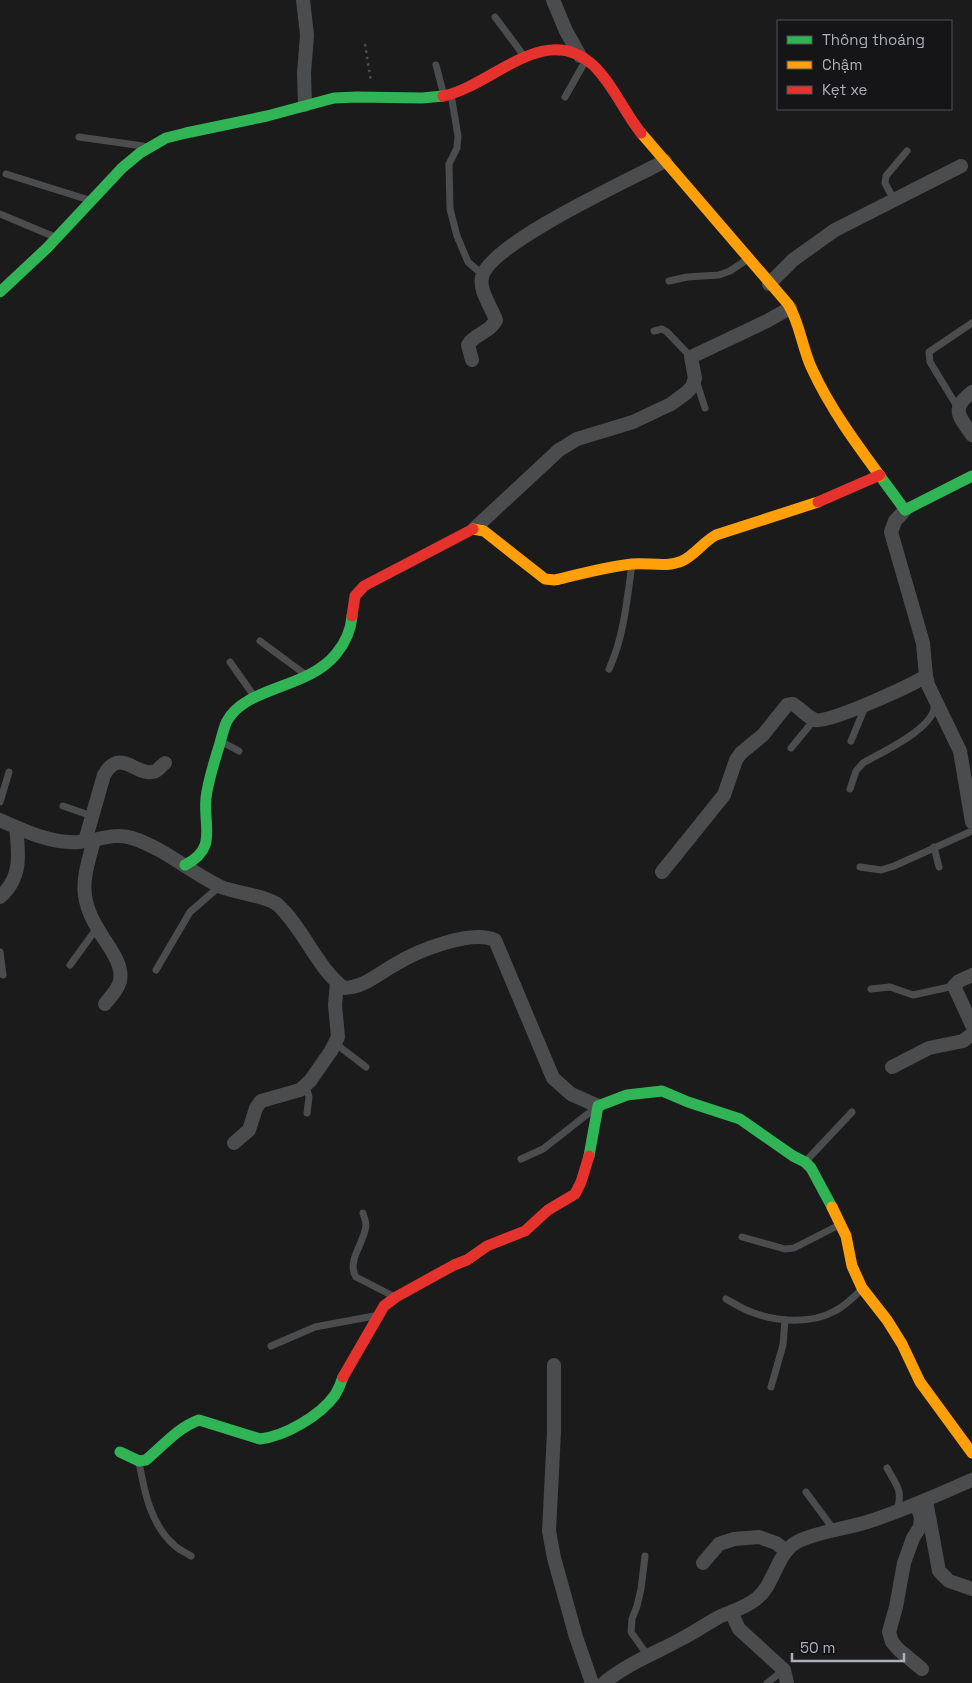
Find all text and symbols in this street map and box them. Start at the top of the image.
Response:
legend [777,20,952,110]
text: Thông thoáng [822,30,925,49]
text: Chậm [822,55,862,74]
text: Kẹt xe [822,80,868,99]
scale bar [792,1630,904,1662]
text: 50 m [800,1638,835,1657]

